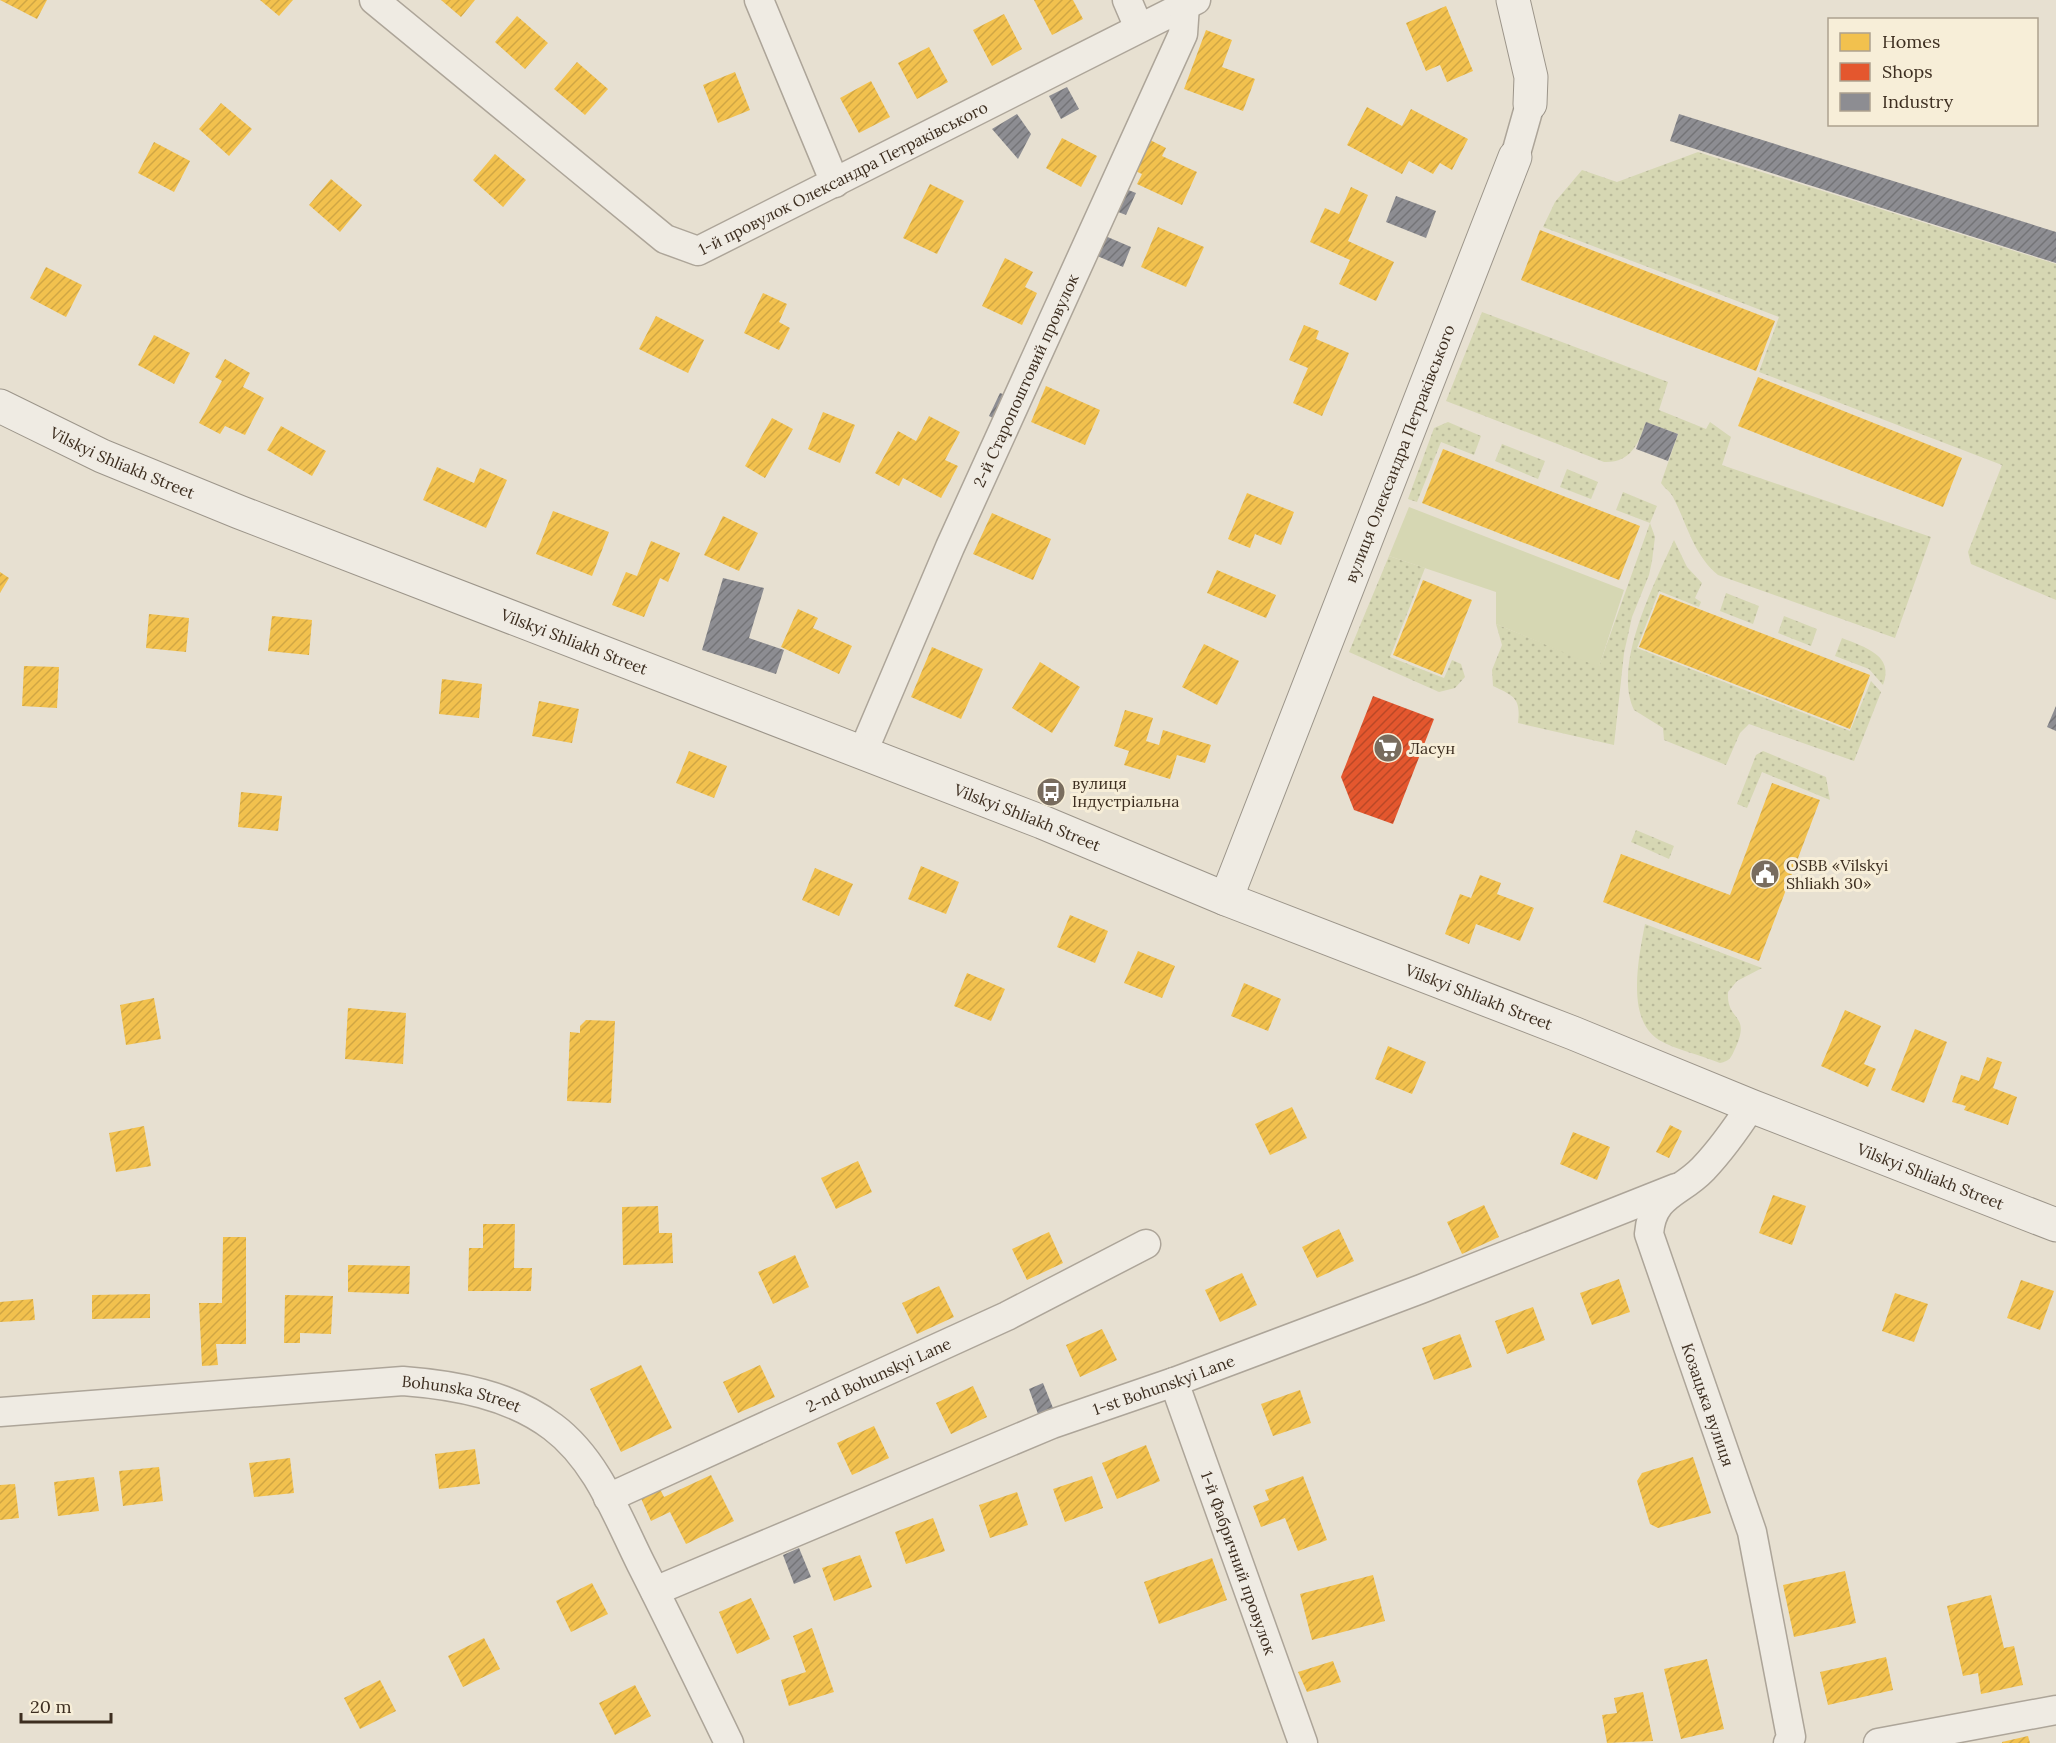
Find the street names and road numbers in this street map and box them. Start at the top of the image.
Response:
street label: 1-й провулок Олександра Петраківського [695,97,991,259]
street label: 2-й Старопоштовий провулок [969,270,1083,490]
street label: вулиця Олександра Петраківського [1340,322,1459,585]
street label: Vilskyi Shliakh Street [46,422,198,503]
street label: Vilskyi Shliakh Street [497,604,651,679]
street label: Vilskyi Shliakh Street [950,779,1104,856]
street label: Vilskyi Shliakh Street [1402,959,1556,1034]
street label: Vilskyi Shliakh Street [1853,1138,2008,1214]
street label: 2-nd Bohunskyi Lane [802,1333,954,1416]
street label: Козацька вулиця [1677,1340,1739,1469]
street label: 1-st Bohunskyi Lane [1090,1350,1237,1419]
street label: Bohunska Street [401,1371,525,1417]
street label: 1-й Фабричний провулок [1197,1468,1281,1658]

